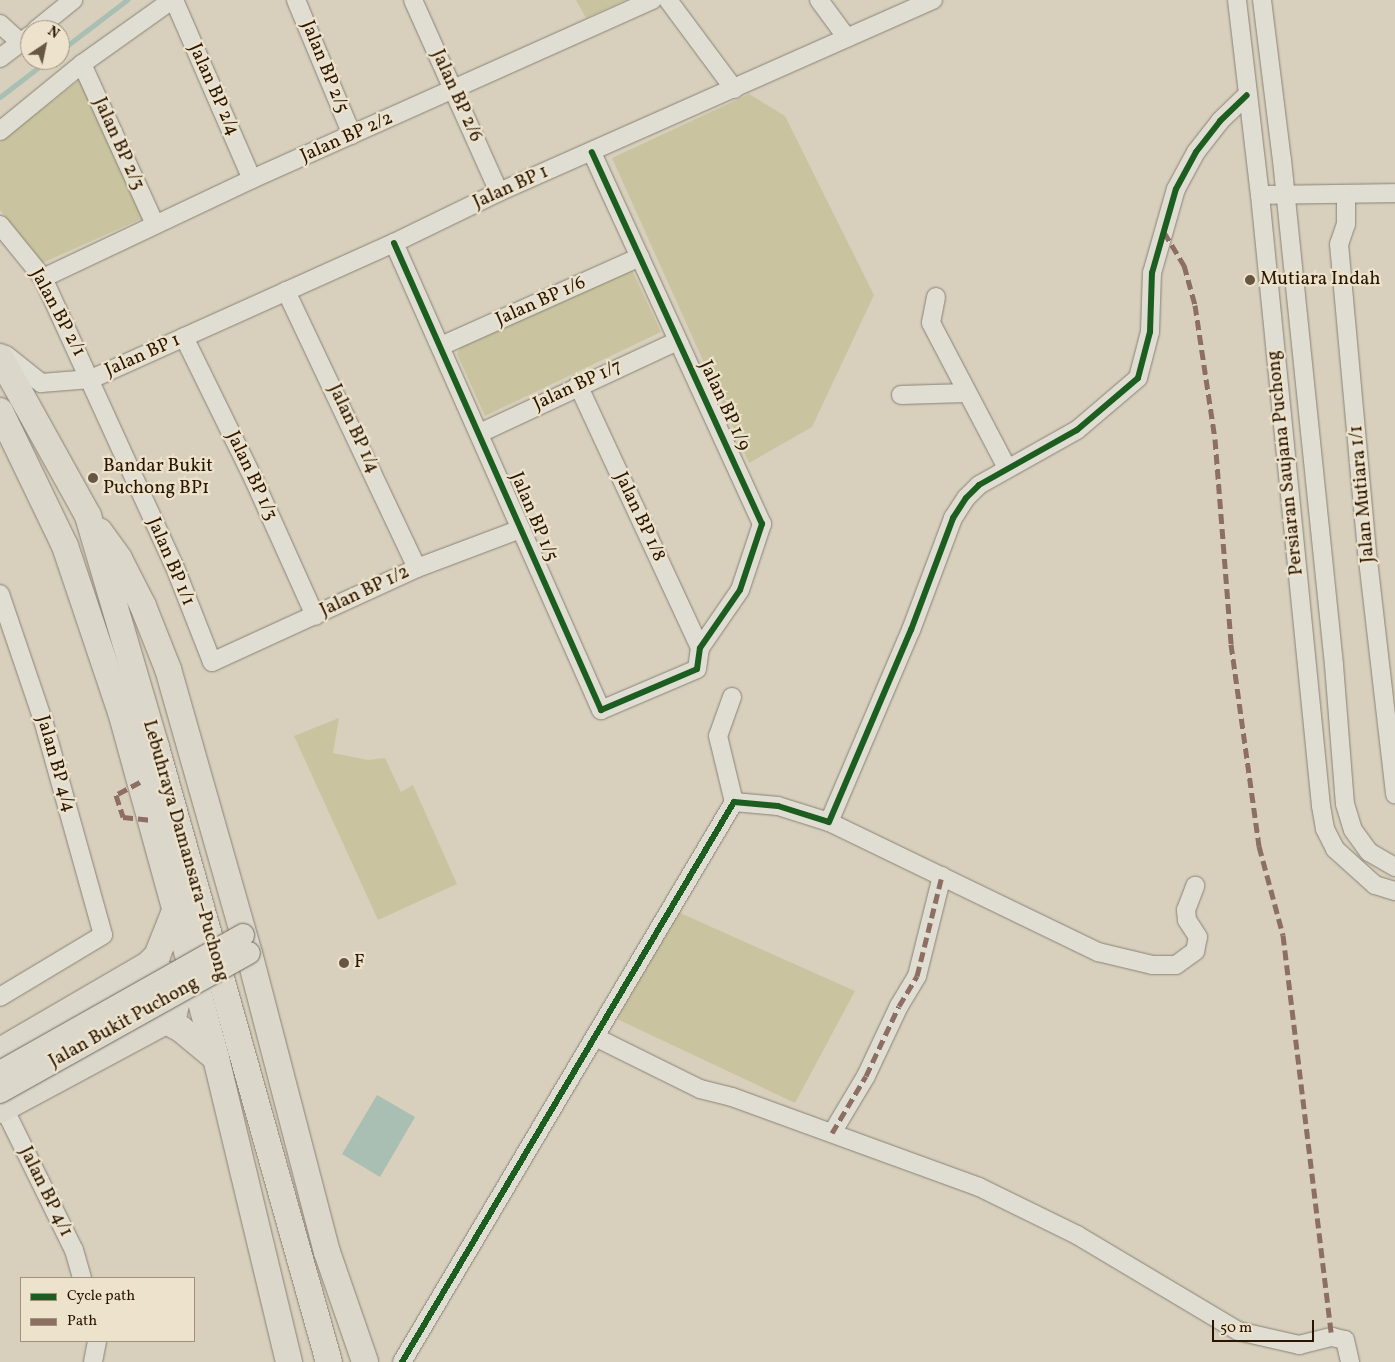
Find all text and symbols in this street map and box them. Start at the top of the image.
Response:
street label: Jalan BP 2/5 [295,17,353,117]
north arrow [20,20,70,70]
text: N [44,22,63,44]
street label: Jalan BP 2/4 [183,40,243,140]
street label: Jalan BP 2/6 [425,46,487,146]
street label: Jalan BP 2/3 [87,94,149,194]
street label: Jalan BP 2/2 [297,107,397,169]
street label: Jalan BP 1 [470,161,552,215]
street label: Jalan BP 2/1 [24,265,90,361]
place label: Mutiara Indah [1260,269,1381,291]
street label: Jalan BP 1/6 [493,272,589,332]
marker: Mutiara Indah [1244,274,1256,286]
street label: Jalan BP 1 [102,329,184,383]
street label: Persiaran Saujana Puchong [1263,349,1309,577]
street label: Jalan BP 1/7 [530,355,626,417]
street label: Jalan BP 1/9 [693,357,755,455]
street label: Jalan BP 1/4 [322,381,384,477]
street label: Jalan Mutiara 1/1 [1346,424,1380,564]
street label: Jalan BP 1/3 [220,428,282,524]
place label: Bandar Bukit Puchong BP1 [103,456,213,500]
street label: Jalan BP 1/5 [504,469,562,565]
street label: Jalan BP 1/8 [608,469,670,565]
marker: Bandar Bukit Puchong BP1 [87,472,99,484]
street label: Jalan BP 1/1 [141,514,199,610]
street label: Jalan BP 1/2 [317,561,413,623]
street label: Jalan BP 4/4 [30,713,80,815]
street label: Lebuhraya Damansara–Puchong [137,718,233,984]
place label: F [354,952,365,974]
marker: F [338,957,350,969]
street label: Jalan Bukit Puchong [45,972,203,1074]
street label: Jalan BP 4/1 [13,1143,77,1241]
legend [20,1277,195,1342]
text: Cycle path [67,1286,135,1307]
scale bar [1215,1310,1318,1342]
text: Path [67,1311,97,1332]
text: 50 m [1220,1318,1252,1339]

